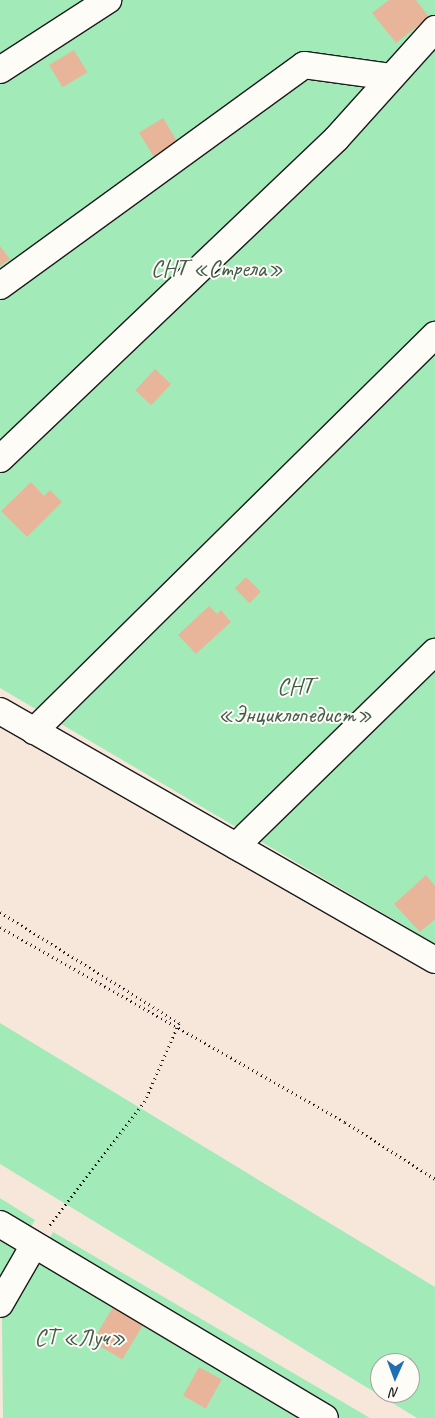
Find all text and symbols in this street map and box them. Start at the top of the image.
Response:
park label: СНТ «Стрела» [151,255,283,283]
park label: СНТ «Энциклопедист» [218,673,372,729]
park label: СТ «Луч» [34,1324,126,1352]
north arrow [370,1353,420,1403]
text: N [390,1384,399,1401]

